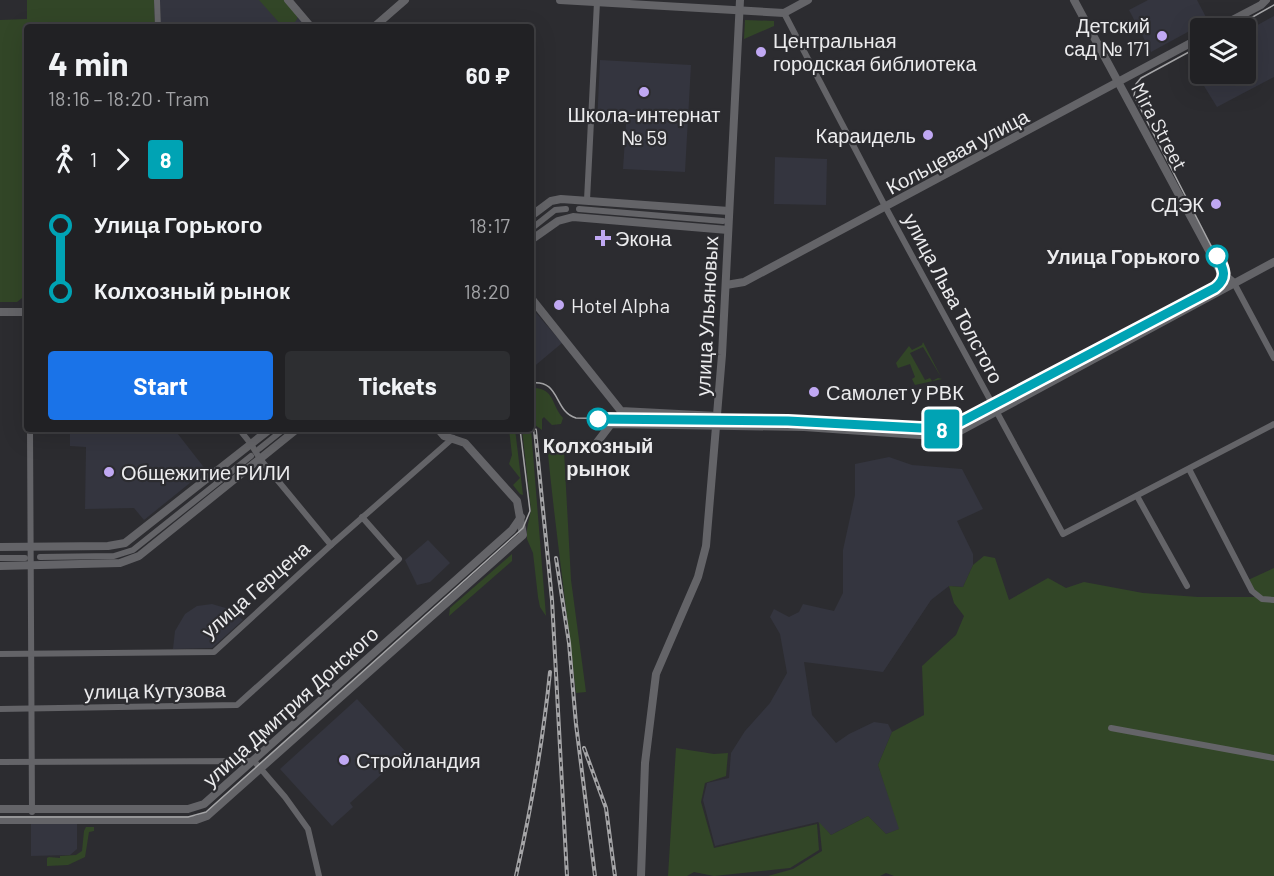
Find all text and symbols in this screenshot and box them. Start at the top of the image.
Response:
place label: Детский сад № 171 [1064,13,1150,60]
map controls [1190,18,1256,84]
button: layers [1190,18,1256,84]
place label: Центральная городская библиотека [773,28,978,75]
marker: Детский сад № 171 [1155,29,1169,43]
text: 4 min [48,43,129,83]
marker: Центральная городская библиотека [754,45,768,59]
text: 60 ₽ [466,62,510,88]
street label: Mira Street [1127,78,1193,174]
marker: Школа-интернат № 59 [637,85,651,99]
text: 18:16 – 18:20 · Tram [48,86,209,110]
place label: Школа-интернат № 59 [568,102,720,149]
street label: Кольцевая улица [882,103,1033,199]
place label: Караидель [816,123,916,147]
marker: Караидель [921,128,935,142]
icon: walk [48,143,81,176]
icon: forward [106,143,139,176]
text: 1 [90,147,97,171]
text: 8 [160,147,171,172]
place label: СДЭК [1150,192,1204,216]
marker: СДЭК [1209,197,1223,211]
street label: улица Льва Толстого [899,209,1009,387]
text: Улица Горького [94,211,262,237]
text: 18:17 [469,213,510,237]
place label: Экона [615,226,673,250]
marker: Экона [596,231,610,245]
street label: улица Ульяновых [690,235,722,397]
place label: Улица Горького [1047,244,1200,268]
marker: Улица Горького [1206,245,1228,267]
text: Колхозный рынок [94,277,290,303]
text: 18:20 [464,279,510,303]
place label: Hotel Alpha [571,293,670,317]
marker: Hotel Alpha [552,298,566,312]
button: Start [48,351,273,420]
button: Tickets [285,351,510,420]
place label: Самолет у РВК [826,380,964,404]
marker: Самолет у РВК [807,385,821,399]
marker: Колхозный рынок [587,408,609,430]
line badge: 8 [922,410,962,448]
text: 8 [936,417,948,442]
place label: Колхозный рынок [543,433,653,480]
place label: Общежитие РИЛИ [121,460,290,484]
marker: Общежитие РИЛИ [102,465,116,479]
street label: улица Герцена [196,535,315,642]
street label: улица Дмитрия Донского [197,621,383,791]
street label: улица Кутузова [84,677,227,703]
place label: Стройландия [356,748,481,772]
marker: Стройландия [337,753,351,767]

